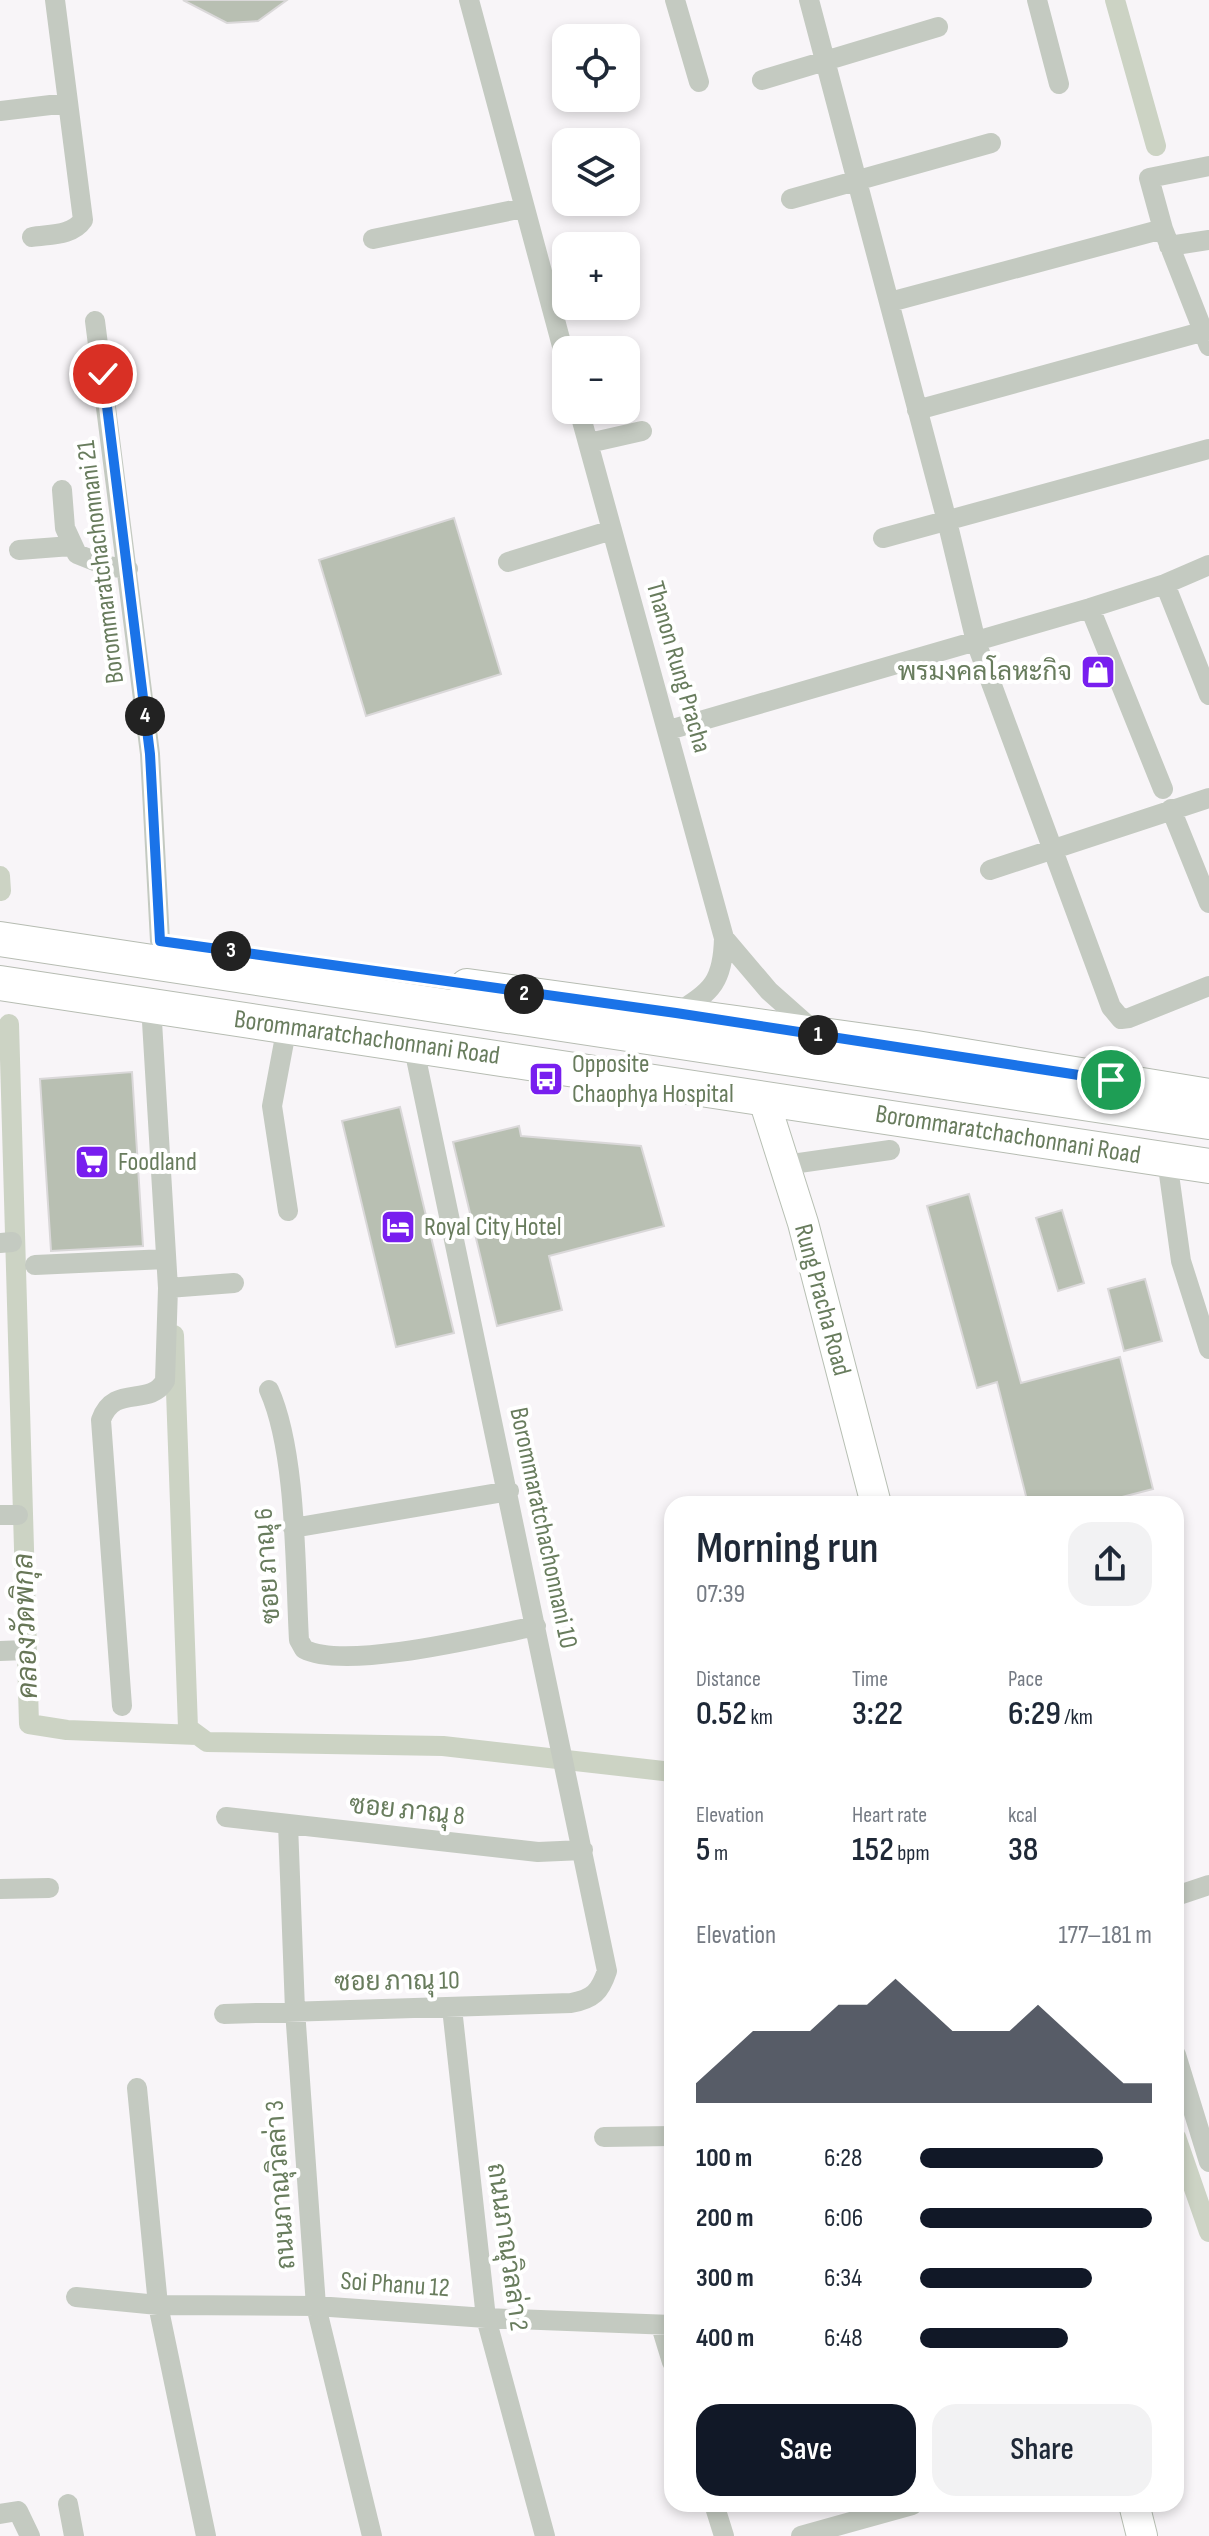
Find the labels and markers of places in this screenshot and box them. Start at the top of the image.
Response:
pin [69,340,137,408]
shop icon: พรมงคลโลหะกิจ [1079,653,1117,691]
place label: พรมงคลโลหะกิจ [897,655,1072,688]
pin: 4 [125,696,165,736]
pin: 3 [211,931,251,971]
pin: 2 [504,974,544,1014]
pin: 1 [798,1015,838,1055]
pin [1077,1046,1145,1114]
place label: Opposite Chaophya Hospital [572,1049,734,1110]
bus stop icon: Opposite Chaophya Hospital [527,1060,565,1098]
supermarket icon: Foodland [73,1143,111,1181]
place label: Foodland [118,1147,197,1178]
hotel icon: Royal City Hotel [379,1208,417,1246]
place label: Royal City Hotel [424,1212,562,1243]

